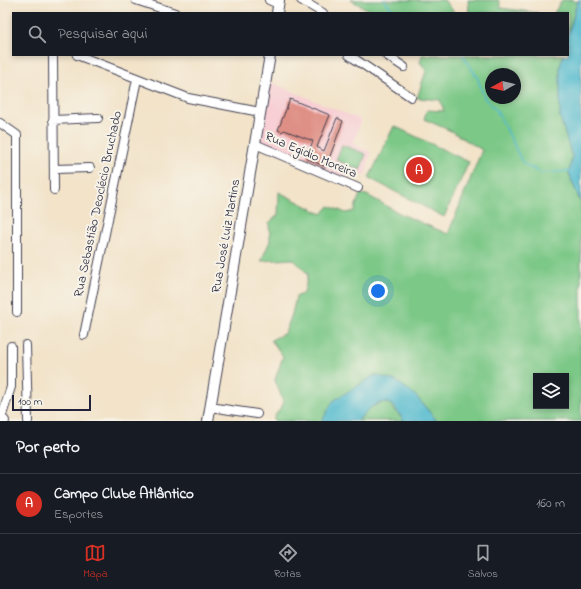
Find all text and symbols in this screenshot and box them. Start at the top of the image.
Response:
search box [12,12,569,56]
icon: search [26,23,48,45]
text: Pesquisar aqui [58,23,147,45]
north arrow [485,68,521,104]
street label: Rua Sebastião Deoclécio Bruchado [69,109,127,299]
street label: Rua Egídio Moreira [262,127,360,184]
pin: A [406,155,432,185]
street label: Rua José Luiz Martins [207,177,245,295]
your location [368,281,388,301]
map controls [533,373,569,409]
button: layers [533,373,569,409]
scale bar [12,393,91,412]
text: 100 m [18,394,42,410]
text: Por perto [16,435,80,460]
text: Campo Clube Atlântico [54,483,194,505]
text: A [25,494,33,513]
text: 160 m [536,494,565,513]
text: Esportes [54,505,103,524]
tab: Mapa [83,542,108,582]
tab: Rotas [274,542,301,582]
tab: Salvos [467,542,498,582]

